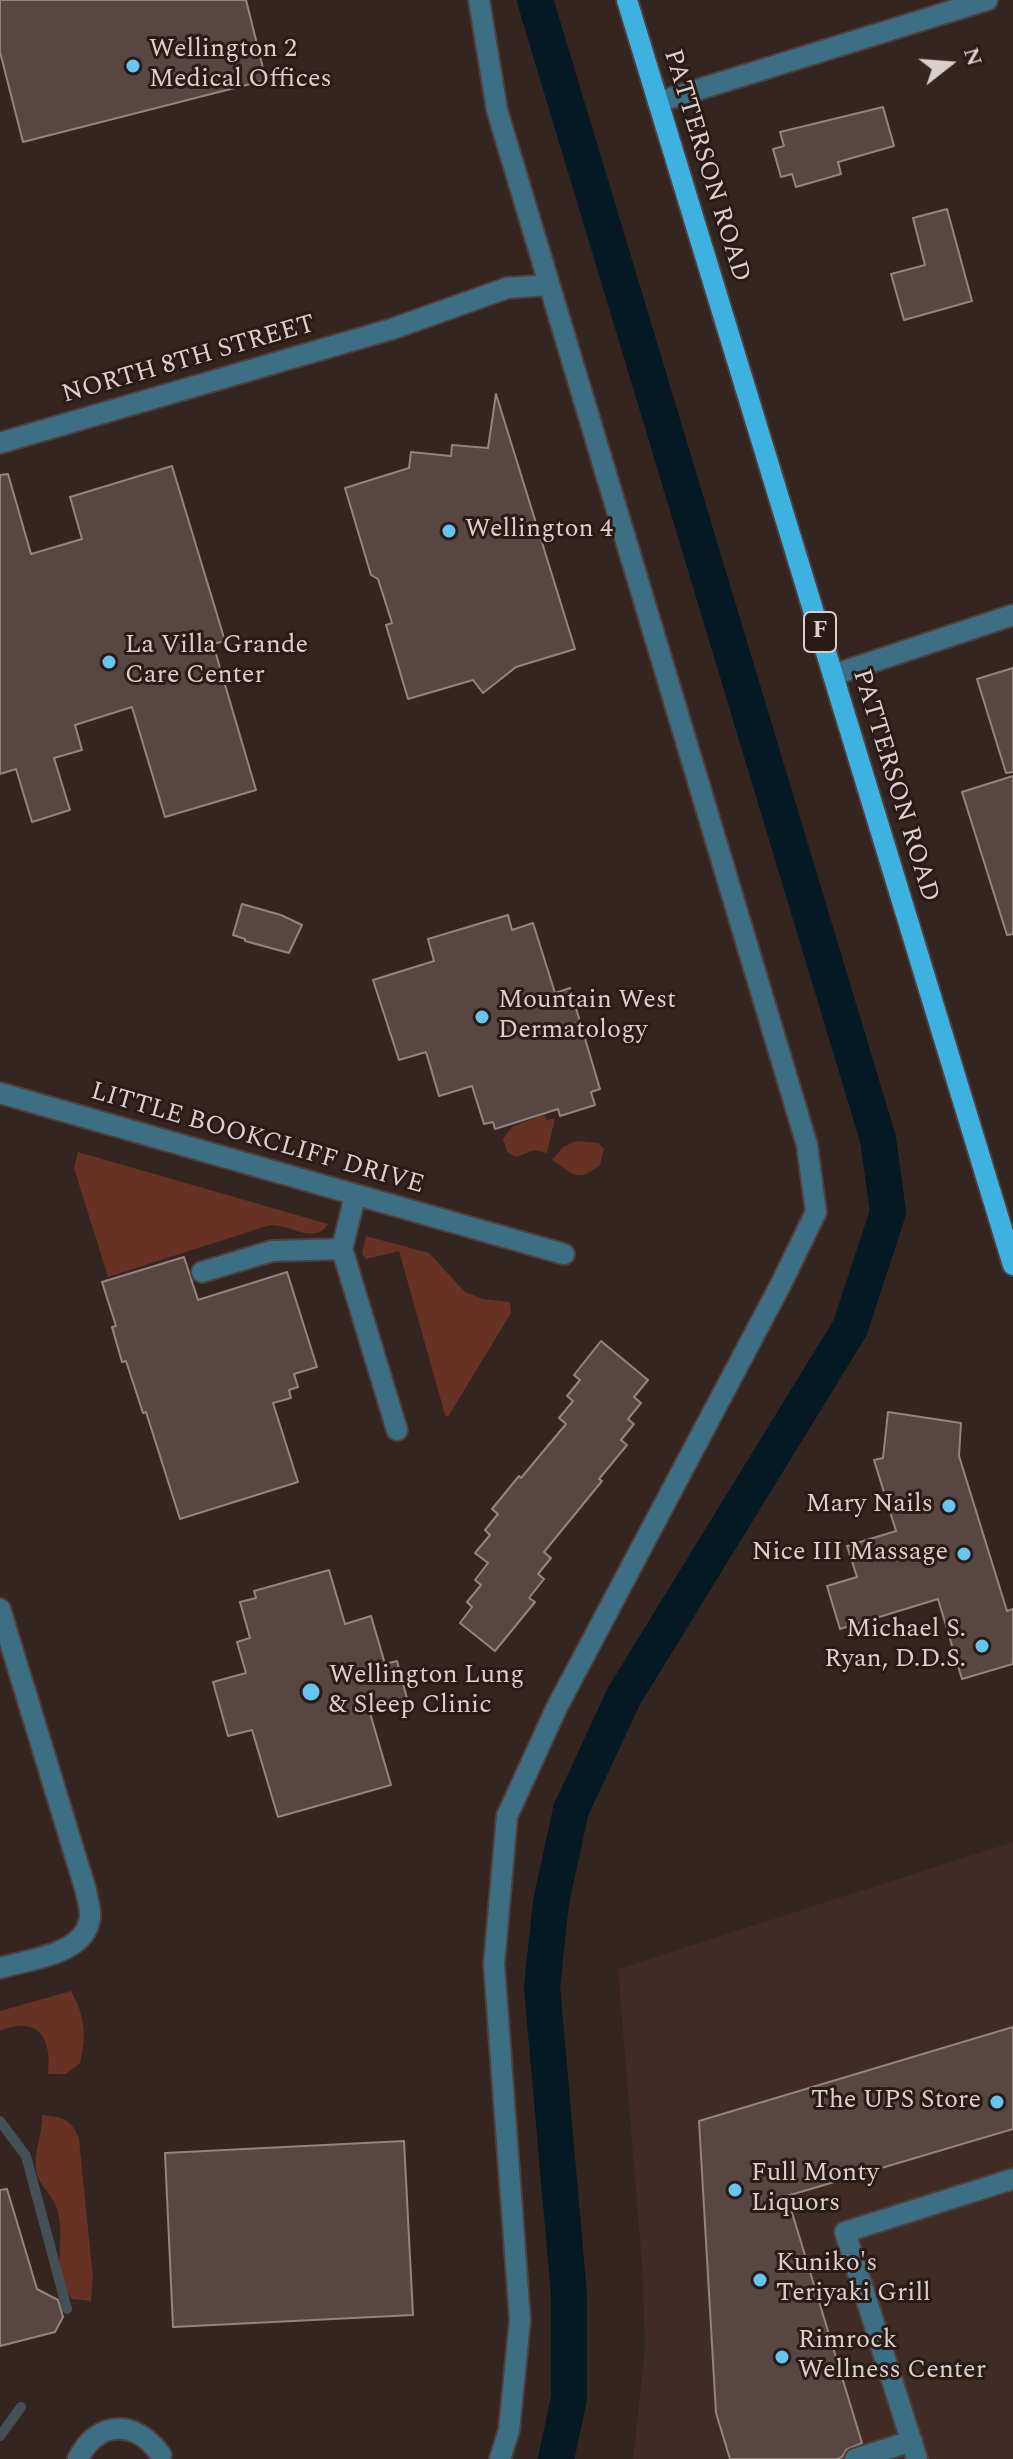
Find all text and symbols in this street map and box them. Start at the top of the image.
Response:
north arrow [909,24,989,104]
place label: Wellington 2 Medical Offices [149,35,332,96]
text: N [954,43,991,70]
street label: PATTERSON ROAD [655,46,755,286]
marker: Wellington 2 Medical Offices [124,57,142,75]
street label: NORTH 8TH STREET [59,310,319,412]
place label: Wellington 4 [465,515,613,547]
marker: Wellington 4 [440,522,458,540]
road number: F [804,612,836,652]
place label: La Villa Grande Care Center [125,631,308,692]
marker: La Villa Grande Care Center [100,653,118,671]
street label: PATTERSON ROAD [844,666,944,906]
place label: Mountain West Dermatology [498,986,676,1048]
marker: Mountain West Dermatology [473,1008,491,1026]
street label: LITTLE BOOKCLIFF DRIVE [87,1077,427,1203]
place label: Mary Nails [806,1490,933,1522]
marker: Mary Nails [940,1497,958,1515]
place label: Nice III Massage [752,1538,948,1570]
marker: Nice III Massage [955,1545,973,1563]
place label: Michael S. Ryan, D.D.S. [824,1615,966,1676]
marker: Michael S. Ryan, D.D.S. [973,1637,991,1655]
place label: Wellington Lung & Sleep Clinic [329,1661,524,1722]
marker: Wellington Lung & Sleep Clinic [300,1681,322,1703]
place label: The UPS Store [811,2086,981,2118]
marker: The UPS Store [988,2093,1006,2111]
place label: Full Monty Liquors [751,2159,879,2220]
marker: Full Monty Liquors [726,2181,744,2199]
place label: Kuniko's Teriyaki Grill [776,2249,931,2310]
marker: Kuniko's Teriyaki Grill [751,2271,769,2289]
place label: Rimrock Wellness Center [798,2326,986,2388]
marker: Rimrock Wellness Center [773,2348,791,2366]

